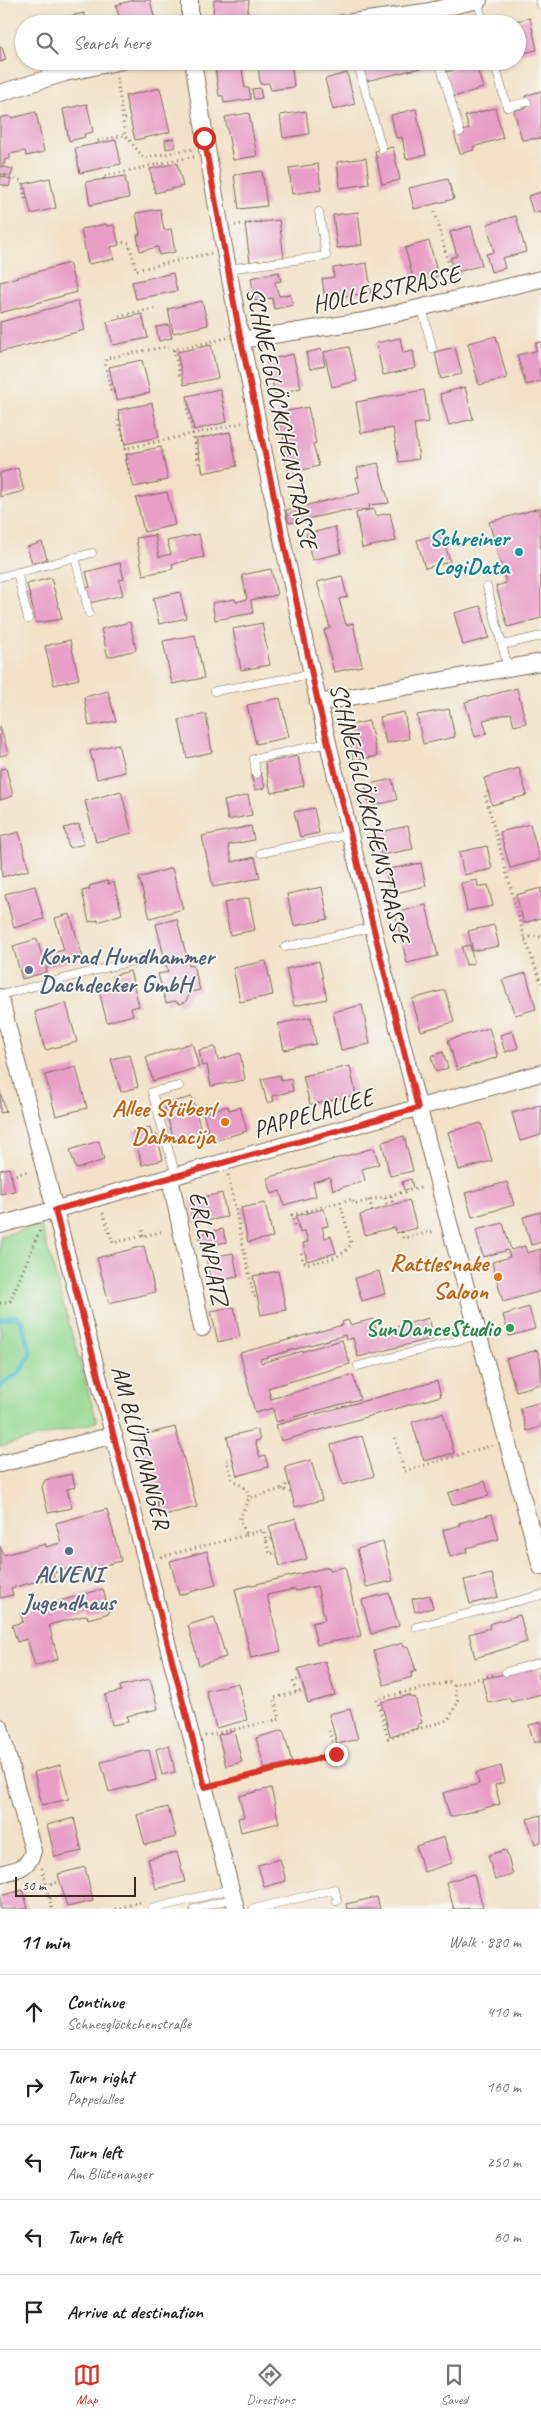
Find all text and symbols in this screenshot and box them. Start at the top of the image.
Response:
search box [15,15,526,70]
icon: search [33,29,61,57]
text: Search here [73,31,150,55]
route start [193,127,216,150]
street label: HOLLERSTRASSE [309,258,466,319]
street label: SCHNEEGLÖCKCHENSTRASSE [240,285,325,554]
place label: Schreiner LogiData [429,523,511,581]
marker: Schreiner LogiData [513,546,525,558]
street label: SCHNEEGLÖCKCHENSTRASSE [323,680,417,949]
place label: Konrad Hundhammer Dachdecker GmbH [39,941,216,999]
marker: Konrad Hundhammer Dachdecker GmbH [23,964,35,976]
street label: PAPPELALLEE [250,1081,379,1144]
place label: Allee Stüberl Dalmacija [112,1093,220,1151]
marker: Allee Stüberl Dalmacija [219,1116,231,1128]
street label: ERLENPLATZ [182,1189,236,1311]
place label: Rattlesnake Saloon [390,1248,490,1306]
marker: Rattlesnake Saloon [492,1271,504,1283]
place label: SunDanceStudio [365,1313,502,1343]
marker: SunDanceStudio [504,1322,516,1334]
street label: AM BLÜTENANGER [105,1362,178,1534]
marker: ALVENI Jugendhaus [63,1545,75,1557]
place label: ALVENI Jugendhaus [21,1559,118,1617]
route end [325,1743,348,1766]
scale bar [15,1874,136,1897]
text: 50 m [22,1877,46,1894]
text: 11 min [20,1929,70,1955]
text: Walk · 880 m [449,1932,521,1952]
text: Continue [67,1990,124,2014]
icon: ahead [20,1998,48,2026]
text: 410 m [487,2002,521,2022]
text: Schneeglöckchenstraße [67,2014,191,2034]
text: Turn right [67,2065,134,2089]
icon: right [20,2073,48,2101]
text: 160 m [487,2077,521,2097]
text: Pappelallee [67,2089,123,2109]
text: Turn left [67,2140,122,2164]
icon: left [20,2148,48,2176]
text: 250 m [487,2152,521,2172]
text: Am Blütenanger [67,2164,153,2184]
icon: left [20,2223,48,2251]
text: Turn left [67,2225,122,2249]
text: 60 m [494,2227,521,2247]
icon: arrive [20,2298,48,2326]
text: Arrive at destination [67,2300,203,2324]
tab: Map [73,2361,101,2408]
tab: Directions [246,2361,295,2408]
tab: Saved [440,2361,468,2408]

